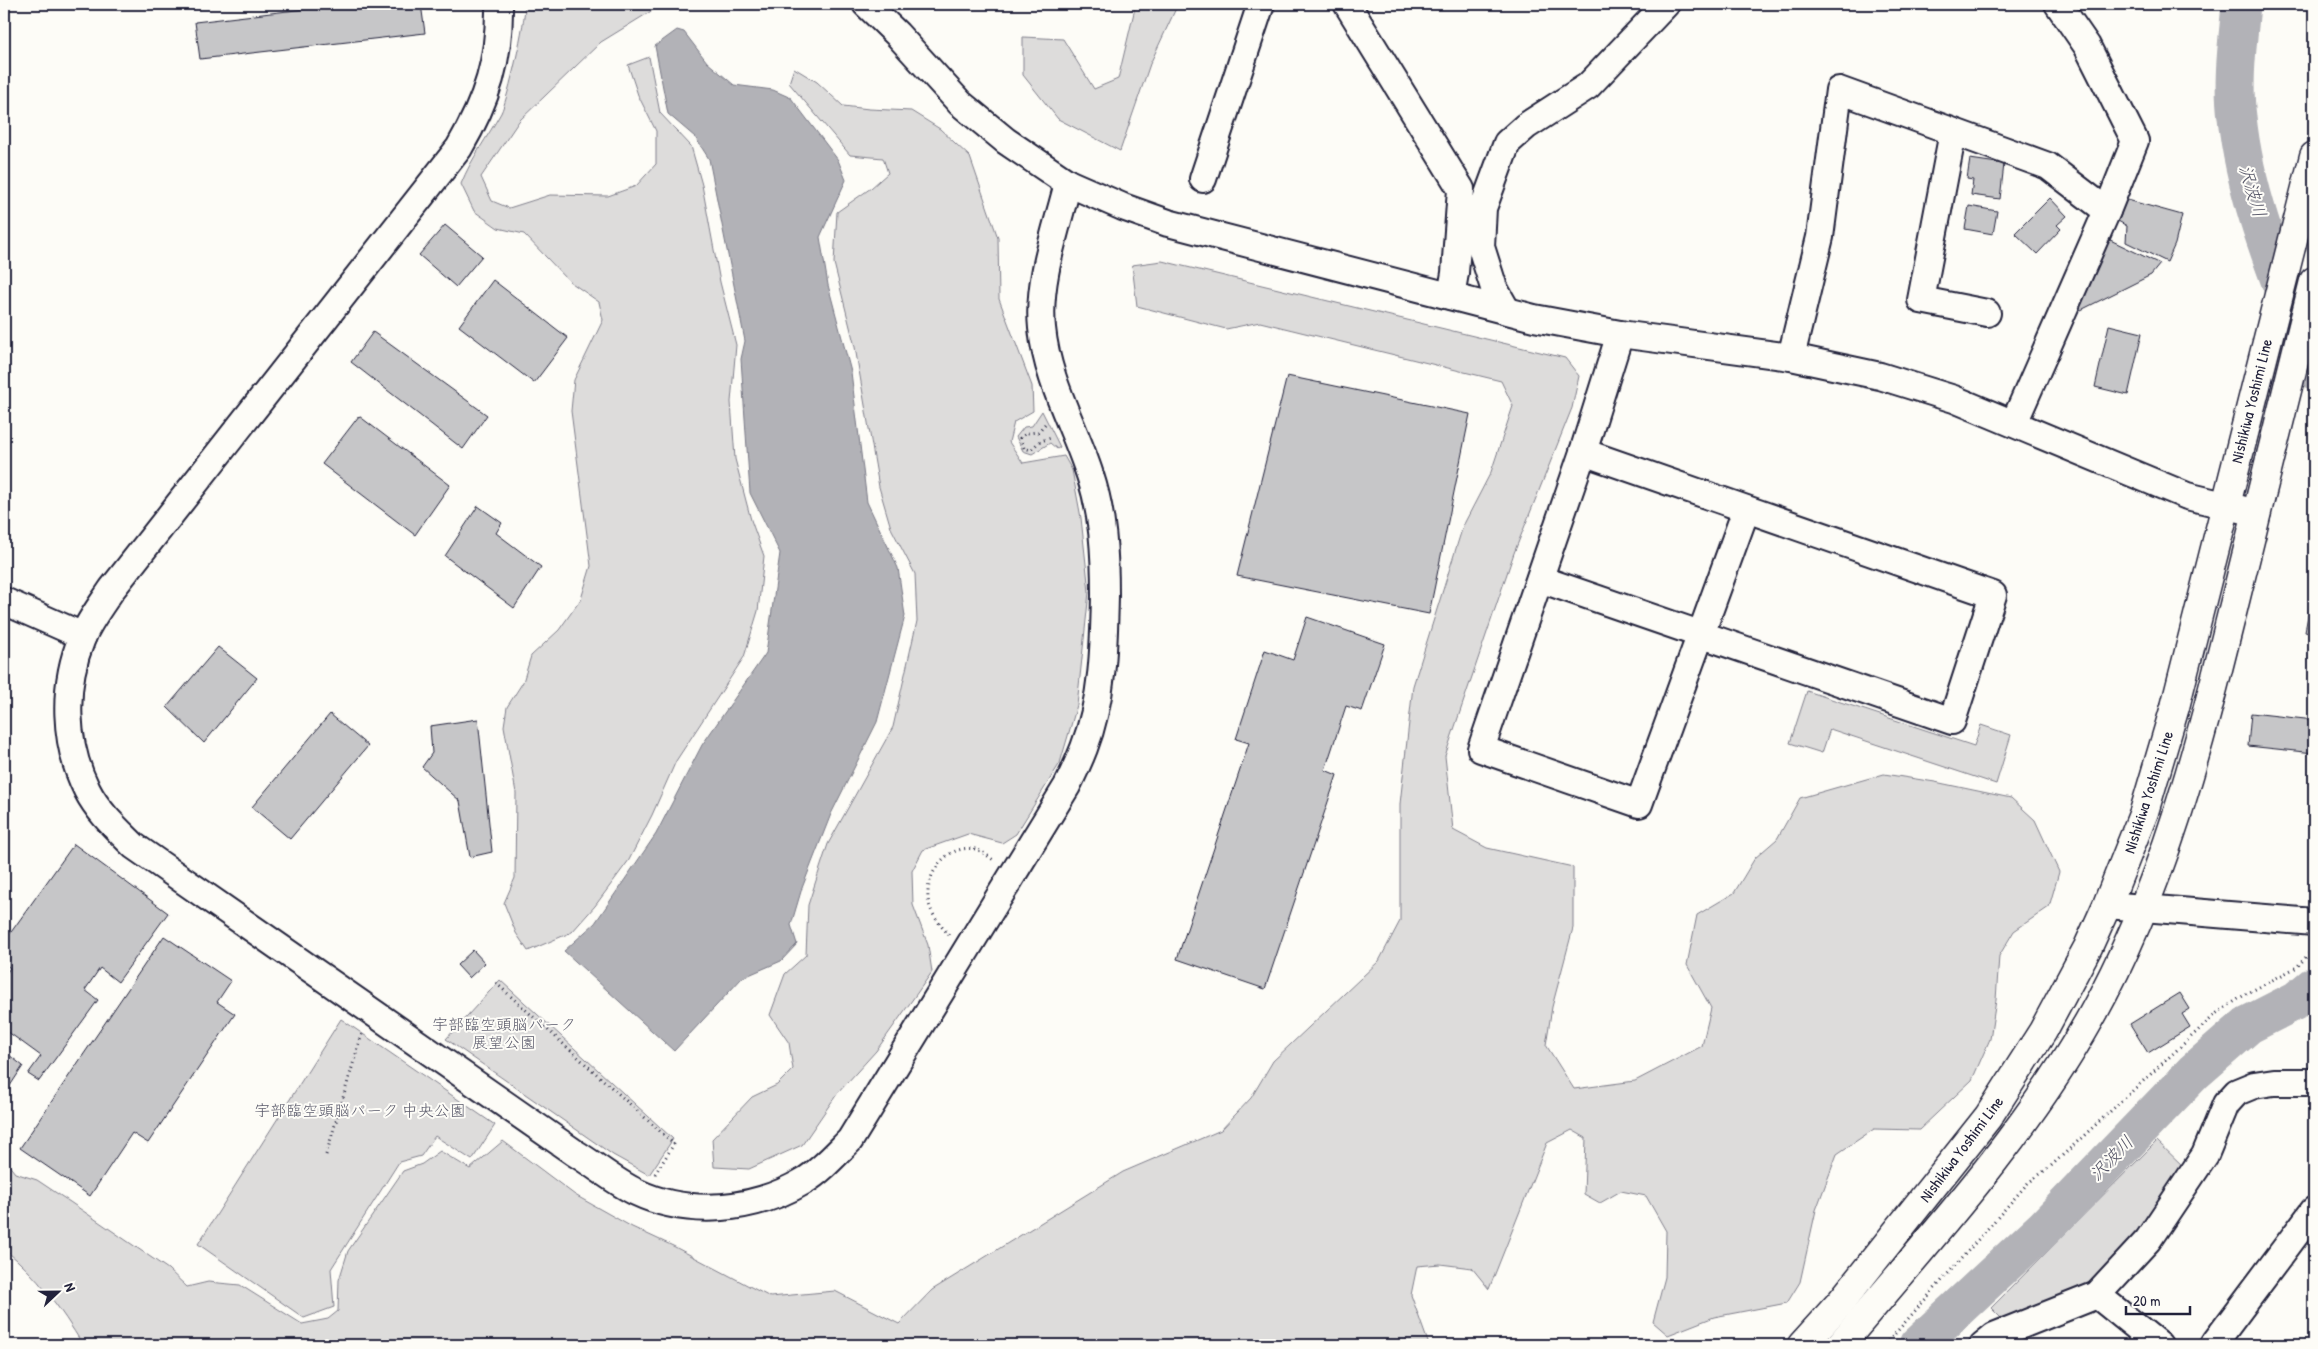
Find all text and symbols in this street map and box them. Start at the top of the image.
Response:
water label: 沢波川 [2233,162,2273,220]
street label: Nishikiwa Yoshimi Line [2225,336,2277,465]
street label: Nishikiwa Yoshimi Line [2118,727,2178,856]
park label: 宇部臨空頭脳パーク 展望公園 [432,1013,576,1053]
street label: Nishikiwa Yoshimi Line [1914,1091,2008,1207]
park label: 宇部臨空頭脳パーク 中央公園 [254,1099,466,1121]
water label: 沢波川 [2083,1130,2139,1186]
north arrow [32,1266,82,1316]
text: N [60,1280,81,1294]
scale bar [2126,1284,2189,1316]
text: 20 m [2133,1290,2160,1311]

